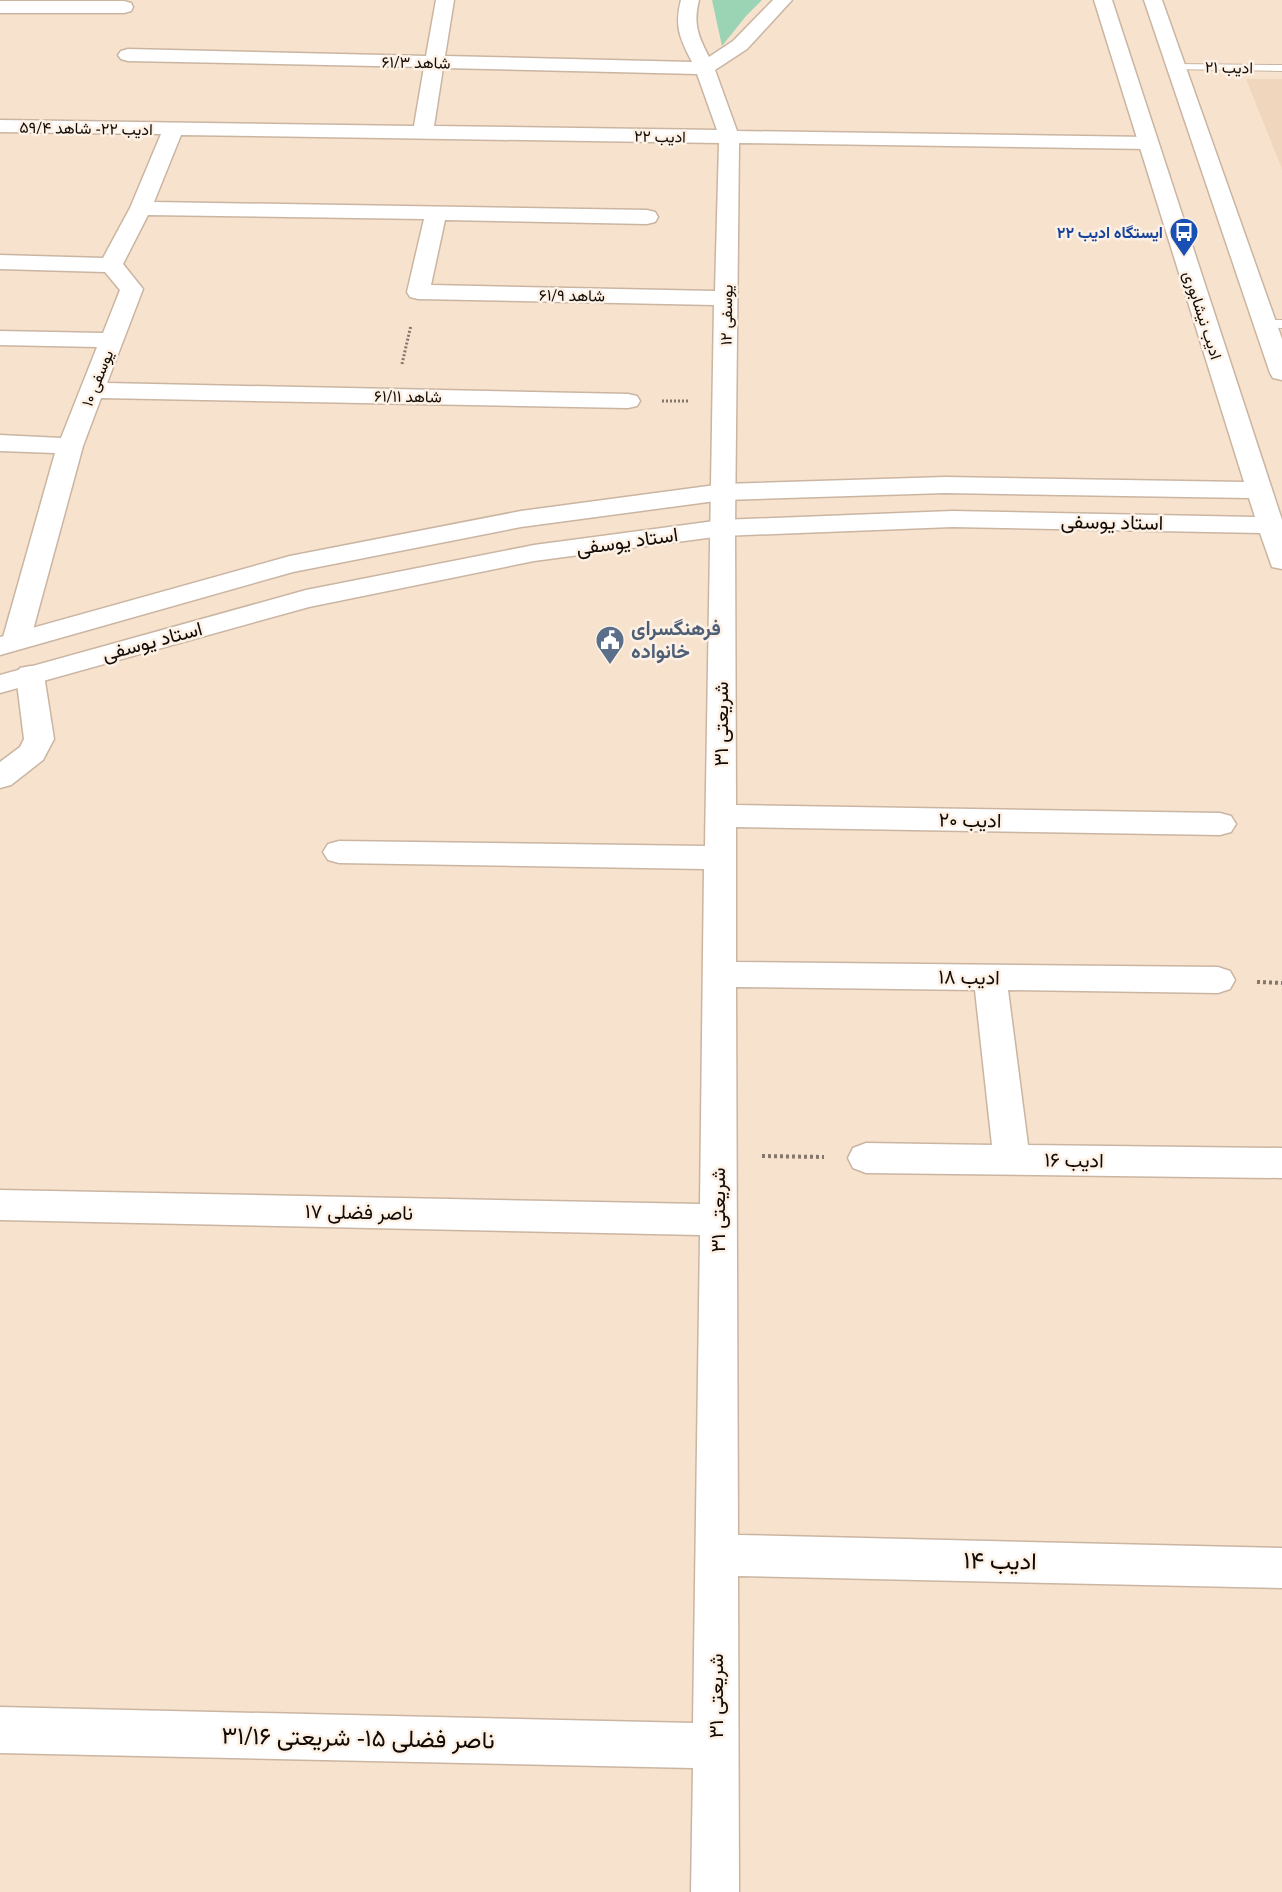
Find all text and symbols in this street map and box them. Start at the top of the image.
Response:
street label: شاهد ۶۱/۳ [381,52,451,73]
street label: ادیب ۲۱ [1205,58,1253,77]
street label: ادیب ۲۲ - شاهد ۵۹/۴ [19,118,153,139]
street label: ادیب ۲۲ [634,127,686,146]
bus stop icon: ایستگاه ادیب ۲۲ [1168,216,1200,258]
place label: ایستگاه ادیب ۲۲ [1057,223,1163,242]
street label: ادیب نیشابوری [1178,269,1226,362]
street label: یوسفی ۱۲ [716,284,738,346]
street label: شاهد ۶۱/۹ [539,285,605,306]
street label: یوسفی ۱۰ [78,347,118,410]
street label: شاهد ۶۱/۱۱ [374,386,442,407]
street label: استاد یوسفی [1060,509,1164,536]
street label: استاد یوسفی [575,522,680,561]
street label: استاد یوسفی [99,616,205,667]
place label: فرهنگسرای خانواده [631,616,721,664]
public building icon: فرهنگسرای خانواده [594,624,626,666]
street label: شریعتی ۳۱ [709,681,734,767]
street label: ادیب ۲۰ [938,807,1002,833]
street label: ادیب ۱۸ [938,964,1000,990]
street label: ادیب ۱۶ [1044,1147,1104,1173]
street label: شریعتی ۳۱ [706,1167,731,1253]
street label: ناصر فضلی ۱۷ [305,1199,413,1226]
street label: ادیب ۱۴ [963,1545,1037,1576]
street label: شریعتی ۳۱ [704,1653,729,1739]
street label: ناصر فضلی ۱۵ - شریعتی ۳۱/۱۶ [221,1721,495,1755]

